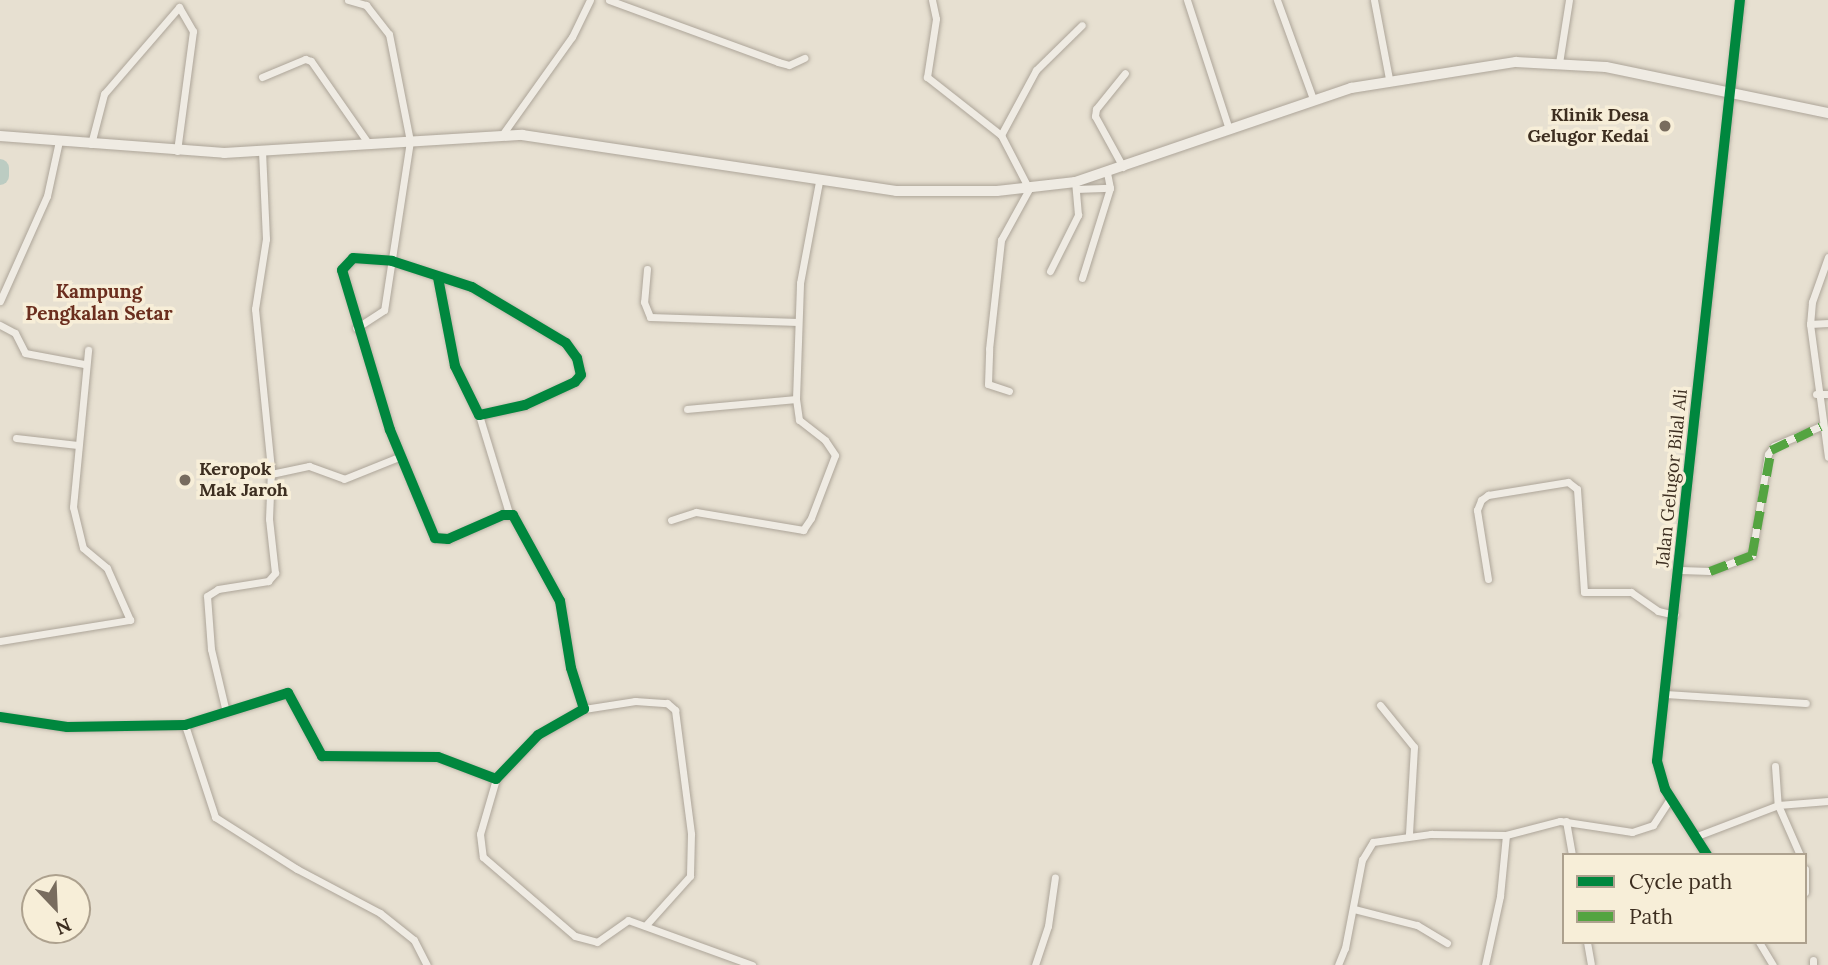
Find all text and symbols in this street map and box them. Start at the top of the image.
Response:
place label: Klinik Desa Gelugor Kedai [1527,105,1649,148]
marker: Klinik Desa Gelugor Kedai [1655,116,1675,136]
district label: Kampung Pengkalan Setar [25,281,173,325]
street label: Jalan Gelugor Bilal Ali [1652,388,1692,568]
place label: Keropok Mak Jaroh [199,459,288,502]
marker: Keropok Mak Jaroh [177,472,193,488]
legend [1562,853,1807,944]
text: Cycle path [1629,868,1732,895]
north arrow [21,874,91,944]
text: Path [1629,903,1673,930]
text: N [52,913,75,940]

